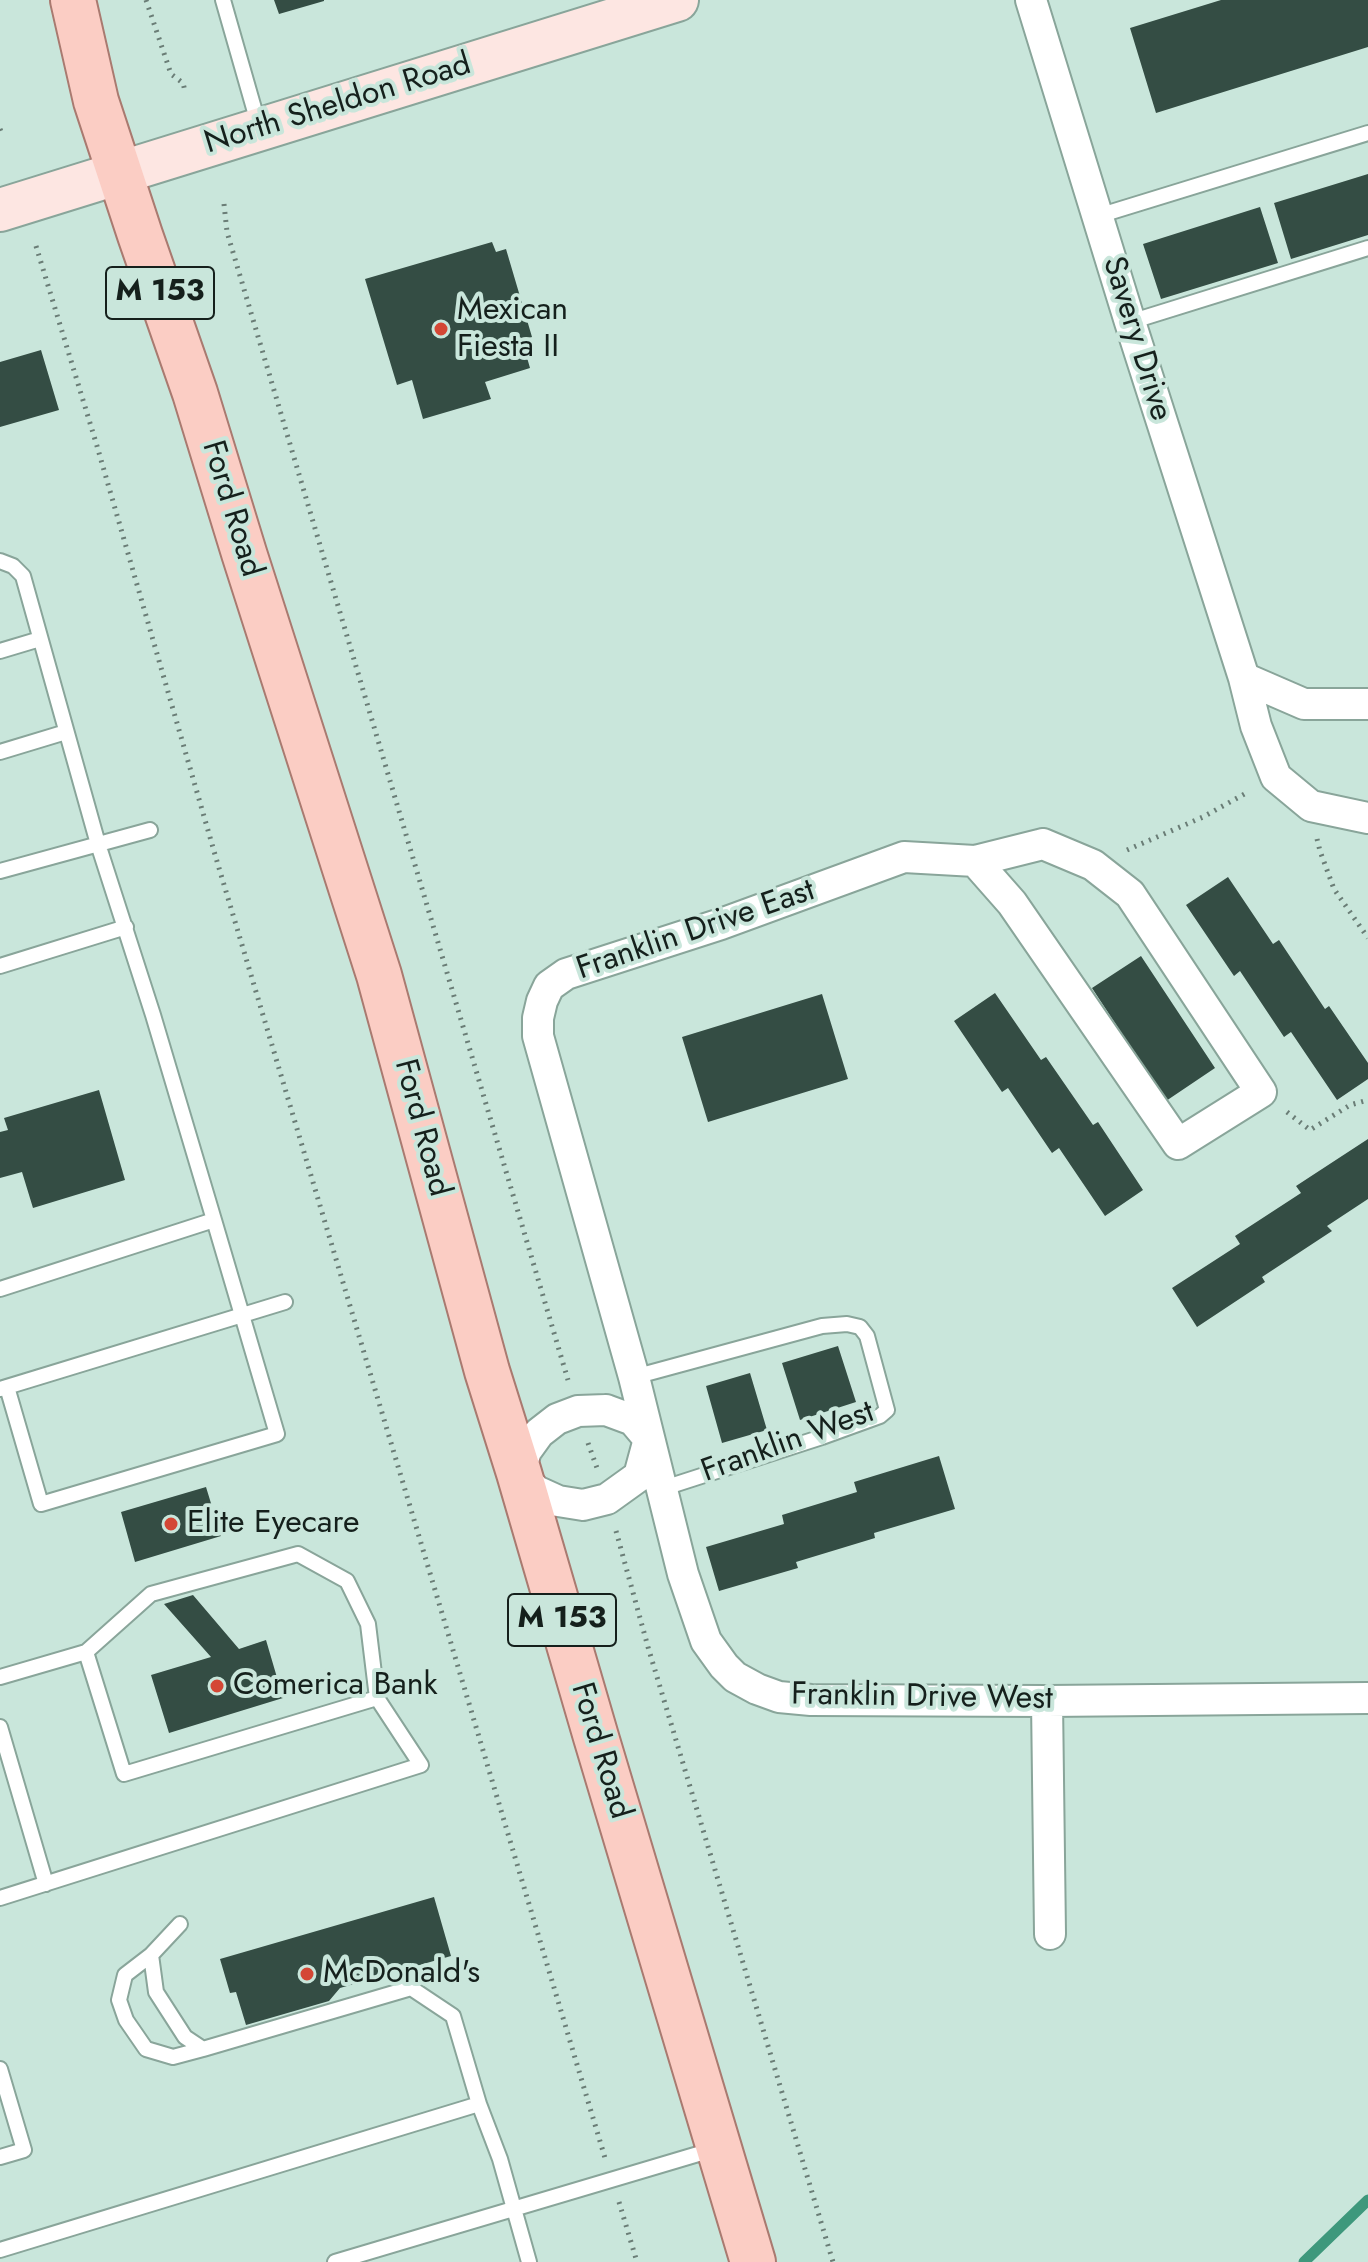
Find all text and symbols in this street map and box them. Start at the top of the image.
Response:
street label: North Sheldon Road [200,46,476,164]
street label: Savery Drive [1093,252,1179,426]
road number: M 153 [106,267,214,319]
place label: Mexican Fiesta II [457,292,568,367]
marker: Mexican Fiesta II [432,320,450,338]
street label: Ford Road [192,436,270,582]
street label: Franklin Drive East [572,872,820,990]
street label: Ford Road [384,1055,458,1201]
street label: Franklin West [696,1394,880,1492]
place label: Elite Eyecare [187,1505,359,1543]
marker: Elite Eyecare [162,1515,180,1533]
road number: M 153 [508,1594,616,1646]
place label: Comerica Bank [233,1667,438,1705]
marker: Comerica Bank [208,1677,226,1695]
street label: Franklin Drive West [791,1677,1053,1719]
street label: Ford Road [561,1678,639,1824]
place label: McDonald's [323,1955,480,1993]
marker: McDonald's [298,1965,316,1983]

